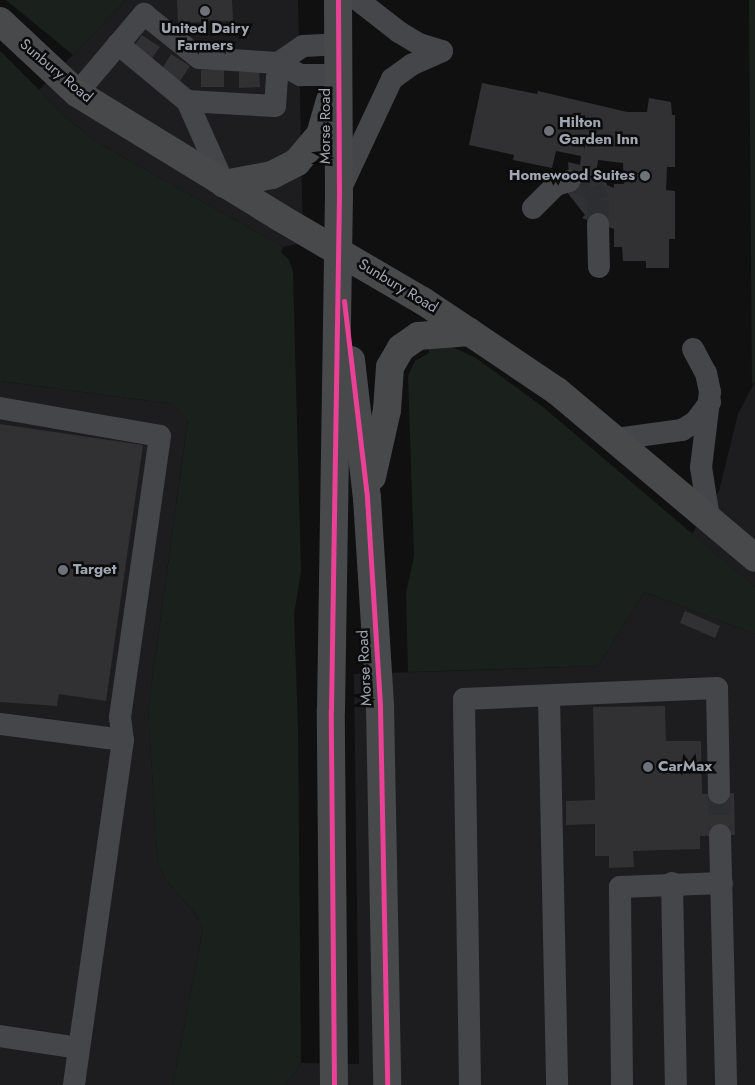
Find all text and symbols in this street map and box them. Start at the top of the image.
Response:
marker: United Dairy Farmers [199,5,211,17]
place label: United Dairy Farmers [161,19,249,54]
street label: Sunbury Road [16,35,96,107]
street label: Morse Road [317,88,335,164]
place label: Hilton Garden Inn [559,113,638,148]
marker: Hilton Garden Inn [543,125,555,137]
place label: Homewood Suites [509,167,635,185]
marker: Homewood Suites [639,170,651,182]
street label: Sunbury Road [355,255,441,317]
place label: Target [73,561,116,579]
marker: Target [57,564,69,576]
street label: Morse Road [354,630,376,706]
place label: CarMax [658,758,712,776]
marker: CarMax [642,761,654,773]

